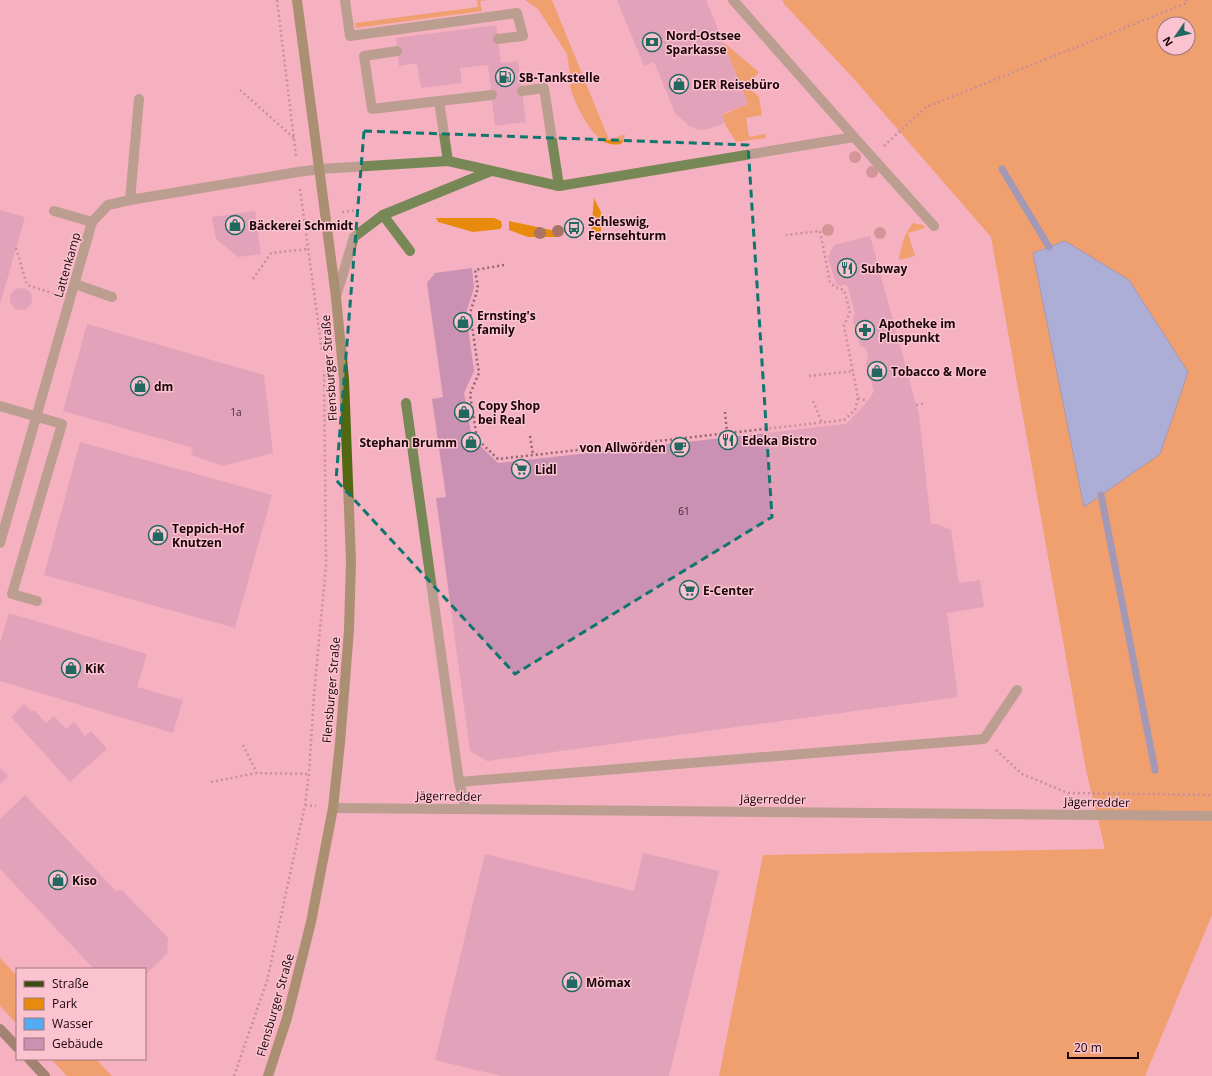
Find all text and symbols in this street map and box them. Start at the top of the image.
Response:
north arrow [1156,16,1196,56]
place label: Nord-Ostsee Sparkasse [666,27,741,58]
bank icon: Nord-Ostsee Sparkasse [641,31,663,53]
text: N [1159,34,1176,50]
fuel station icon: SB-Tankstelle [494,66,516,88]
place label: SB-Tankstelle [519,69,600,86]
shop icon: DER Reisebüro [668,73,690,95]
place label: DER Reisebüro [693,76,780,93]
place label: Schleswig, Fernsehturm [588,213,666,244]
shop icon: Bäckerei Schmidt [224,214,246,236]
place label: Bäckerei Schmidt [249,217,353,234]
bus stop icon: Schleswig, Fernsehturm [563,217,585,239]
street label: Lattenkamp [50,230,84,300]
restaurant icon: Subway [836,257,858,279]
place label: Subway [861,260,908,277]
place label: Ernsting's family [477,307,536,338]
shop icon: Ernsting's family [452,311,474,333]
street label: Flensburger Straße [317,314,341,422]
place label: Apotheke im Pluspunkt [879,315,956,346]
pharmacy icon: Apotheke im Pluspunkt [854,319,876,341]
shop icon: Tobacco & More [866,360,888,382]
place label: Tobacco & More [891,363,987,380]
shop icon: dm [129,375,151,397]
place label: dm [154,378,173,395]
place label: Copy Shop bei Real [478,397,541,428]
shop icon: Copy Shop bei Real [453,401,475,423]
house number: 1a [230,405,242,419]
restaurant icon: Edeka Bistro [717,429,739,451]
shop icon: Stephan Brumm [460,431,482,453]
place label: Edeka Bistro [742,432,817,449]
place label: Stephan Brumm [359,434,457,451]
cafe icon: von Allwörden [669,436,691,458]
place label: von Allwörden [579,439,666,456]
supermarket icon: Lidl [510,458,532,480]
place label: Lidl [535,461,557,478]
house number: 61 [678,504,690,518]
place label: Teppich-Hof Knutzen [172,520,245,551]
shop icon: Teppich-Hof Knutzen [147,524,169,546]
supermarket icon: E-Center [678,579,700,601]
place label: E-Center [703,582,755,599]
street label: Flensburger Straße [318,636,344,744]
shop icon: KiK [60,657,82,679]
place label: KiK [85,660,105,677]
street label: Jägerredder [415,787,482,805]
street label: Jägerredder [739,790,806,808]
street label: Jägerredder [1063,793,1130,811]
shop icon: Kiso [47,869,69,891]
place label: Kiso [72,872,97,889]
street label: Flensburger Straße [252,951,298,1059]
legend [16,968,146,1060]
shop icon: Mömax [561,971,583,993]
place label: Mömax [586,974,631,991]
text: Straße [52,975,89,992]
text: Park [52,995,78,1012]
text: Wasser [52,1015,93,1032]
scale bar [1068,1034,1138,1060]
text: Gebäude [52,1035,103,1052]
text: 20 m [1074,1039,1102,1056]

